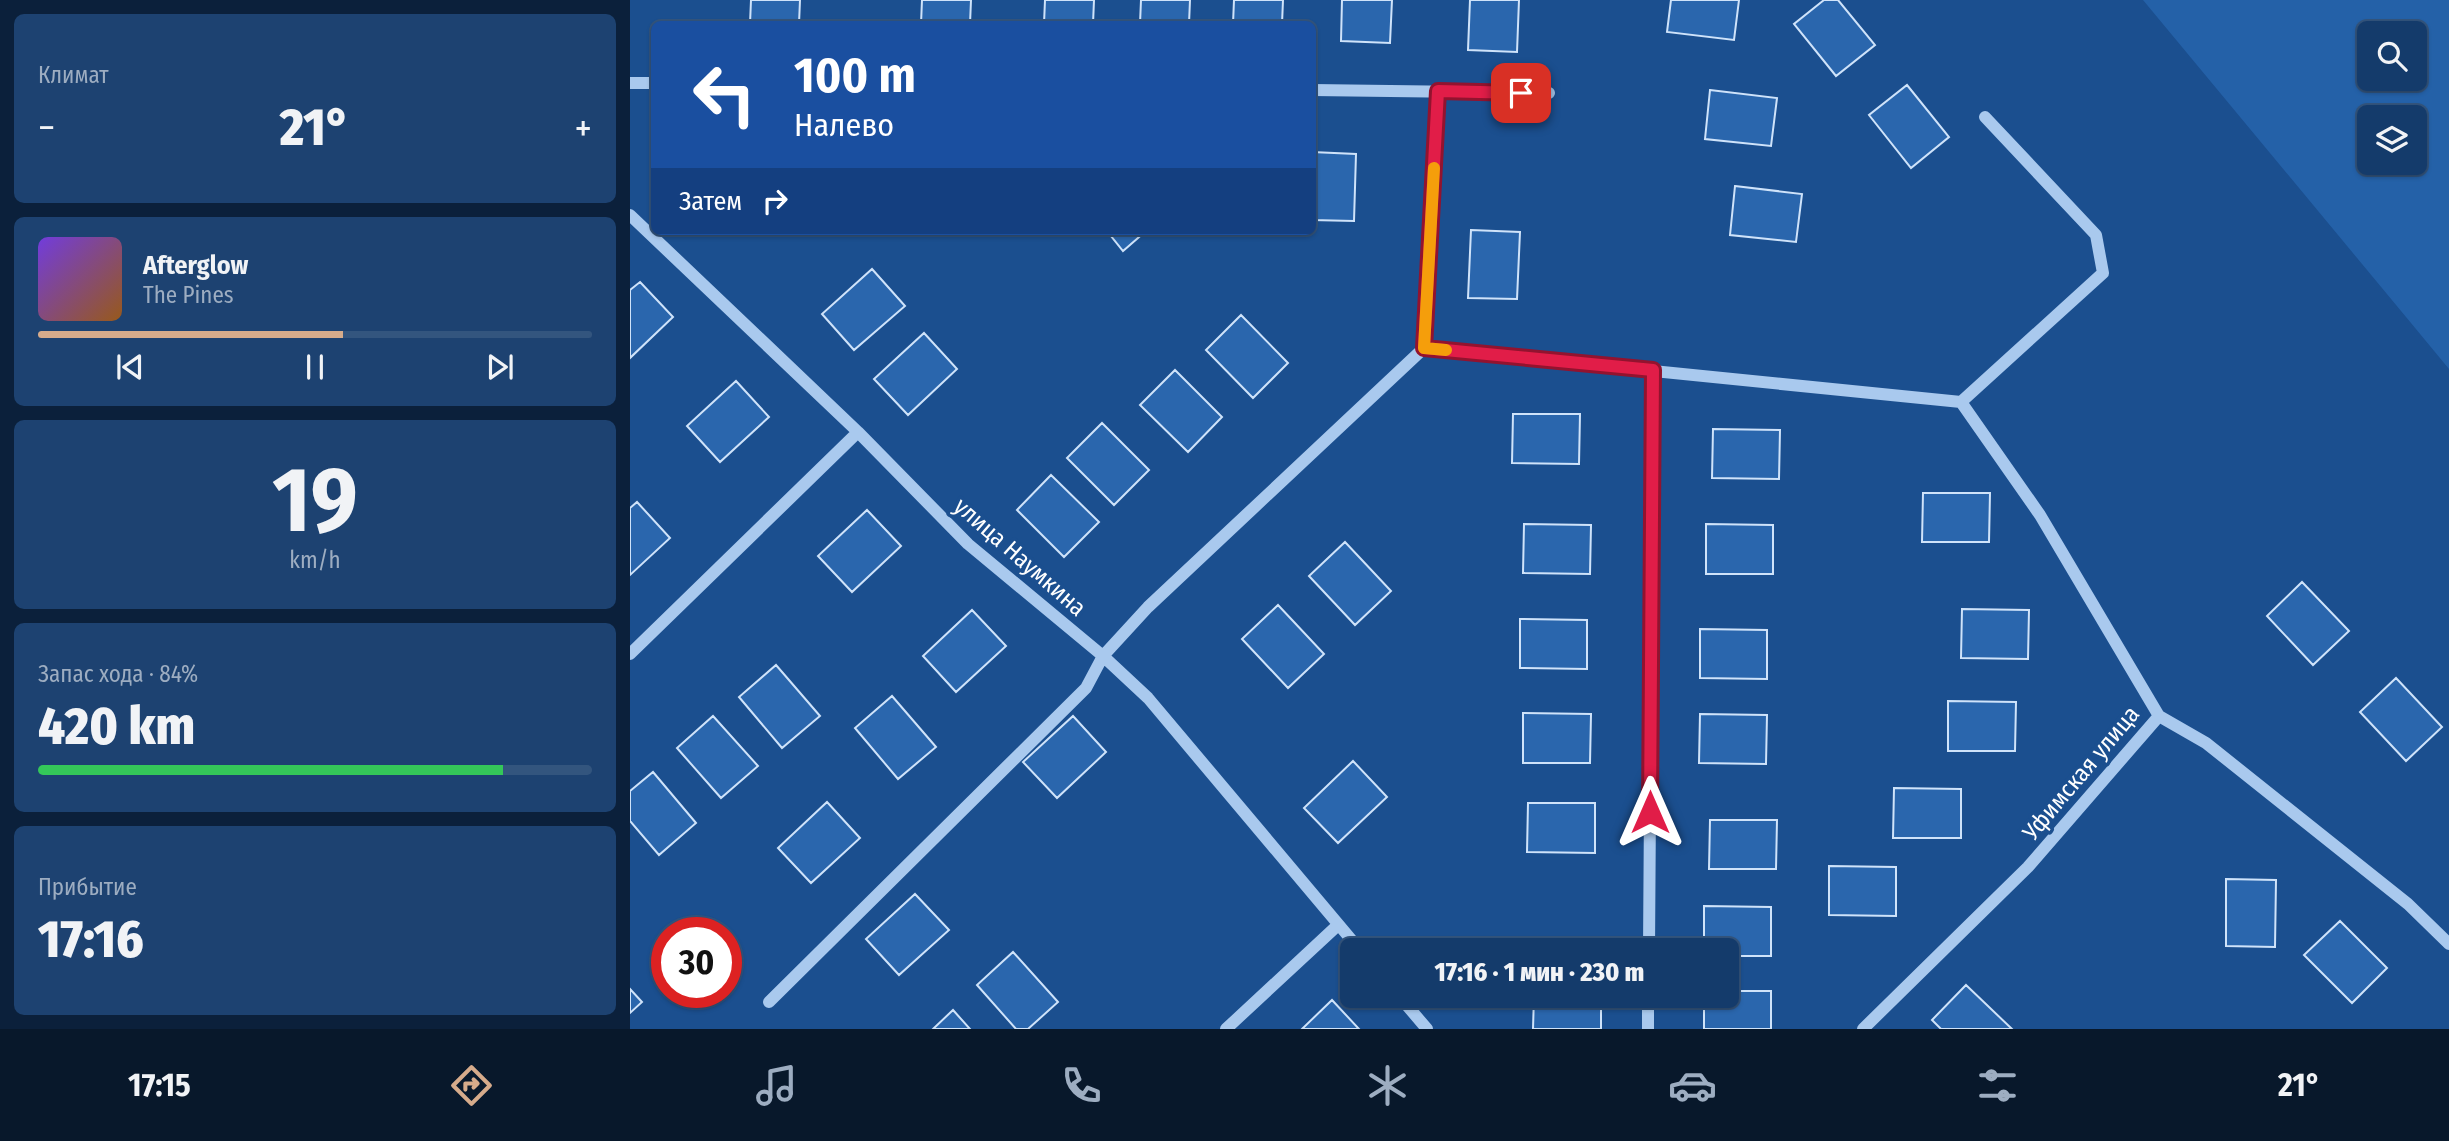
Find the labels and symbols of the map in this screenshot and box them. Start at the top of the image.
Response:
pin [1491,63,1551,123]
street label: улица Наумкина [948,492,1092,622]
street label: Уфимская улица [2016,700,2145,847]
position arrow [1613,775,1687,849]
speed limit sign: 30 [651,917,742,1008]

